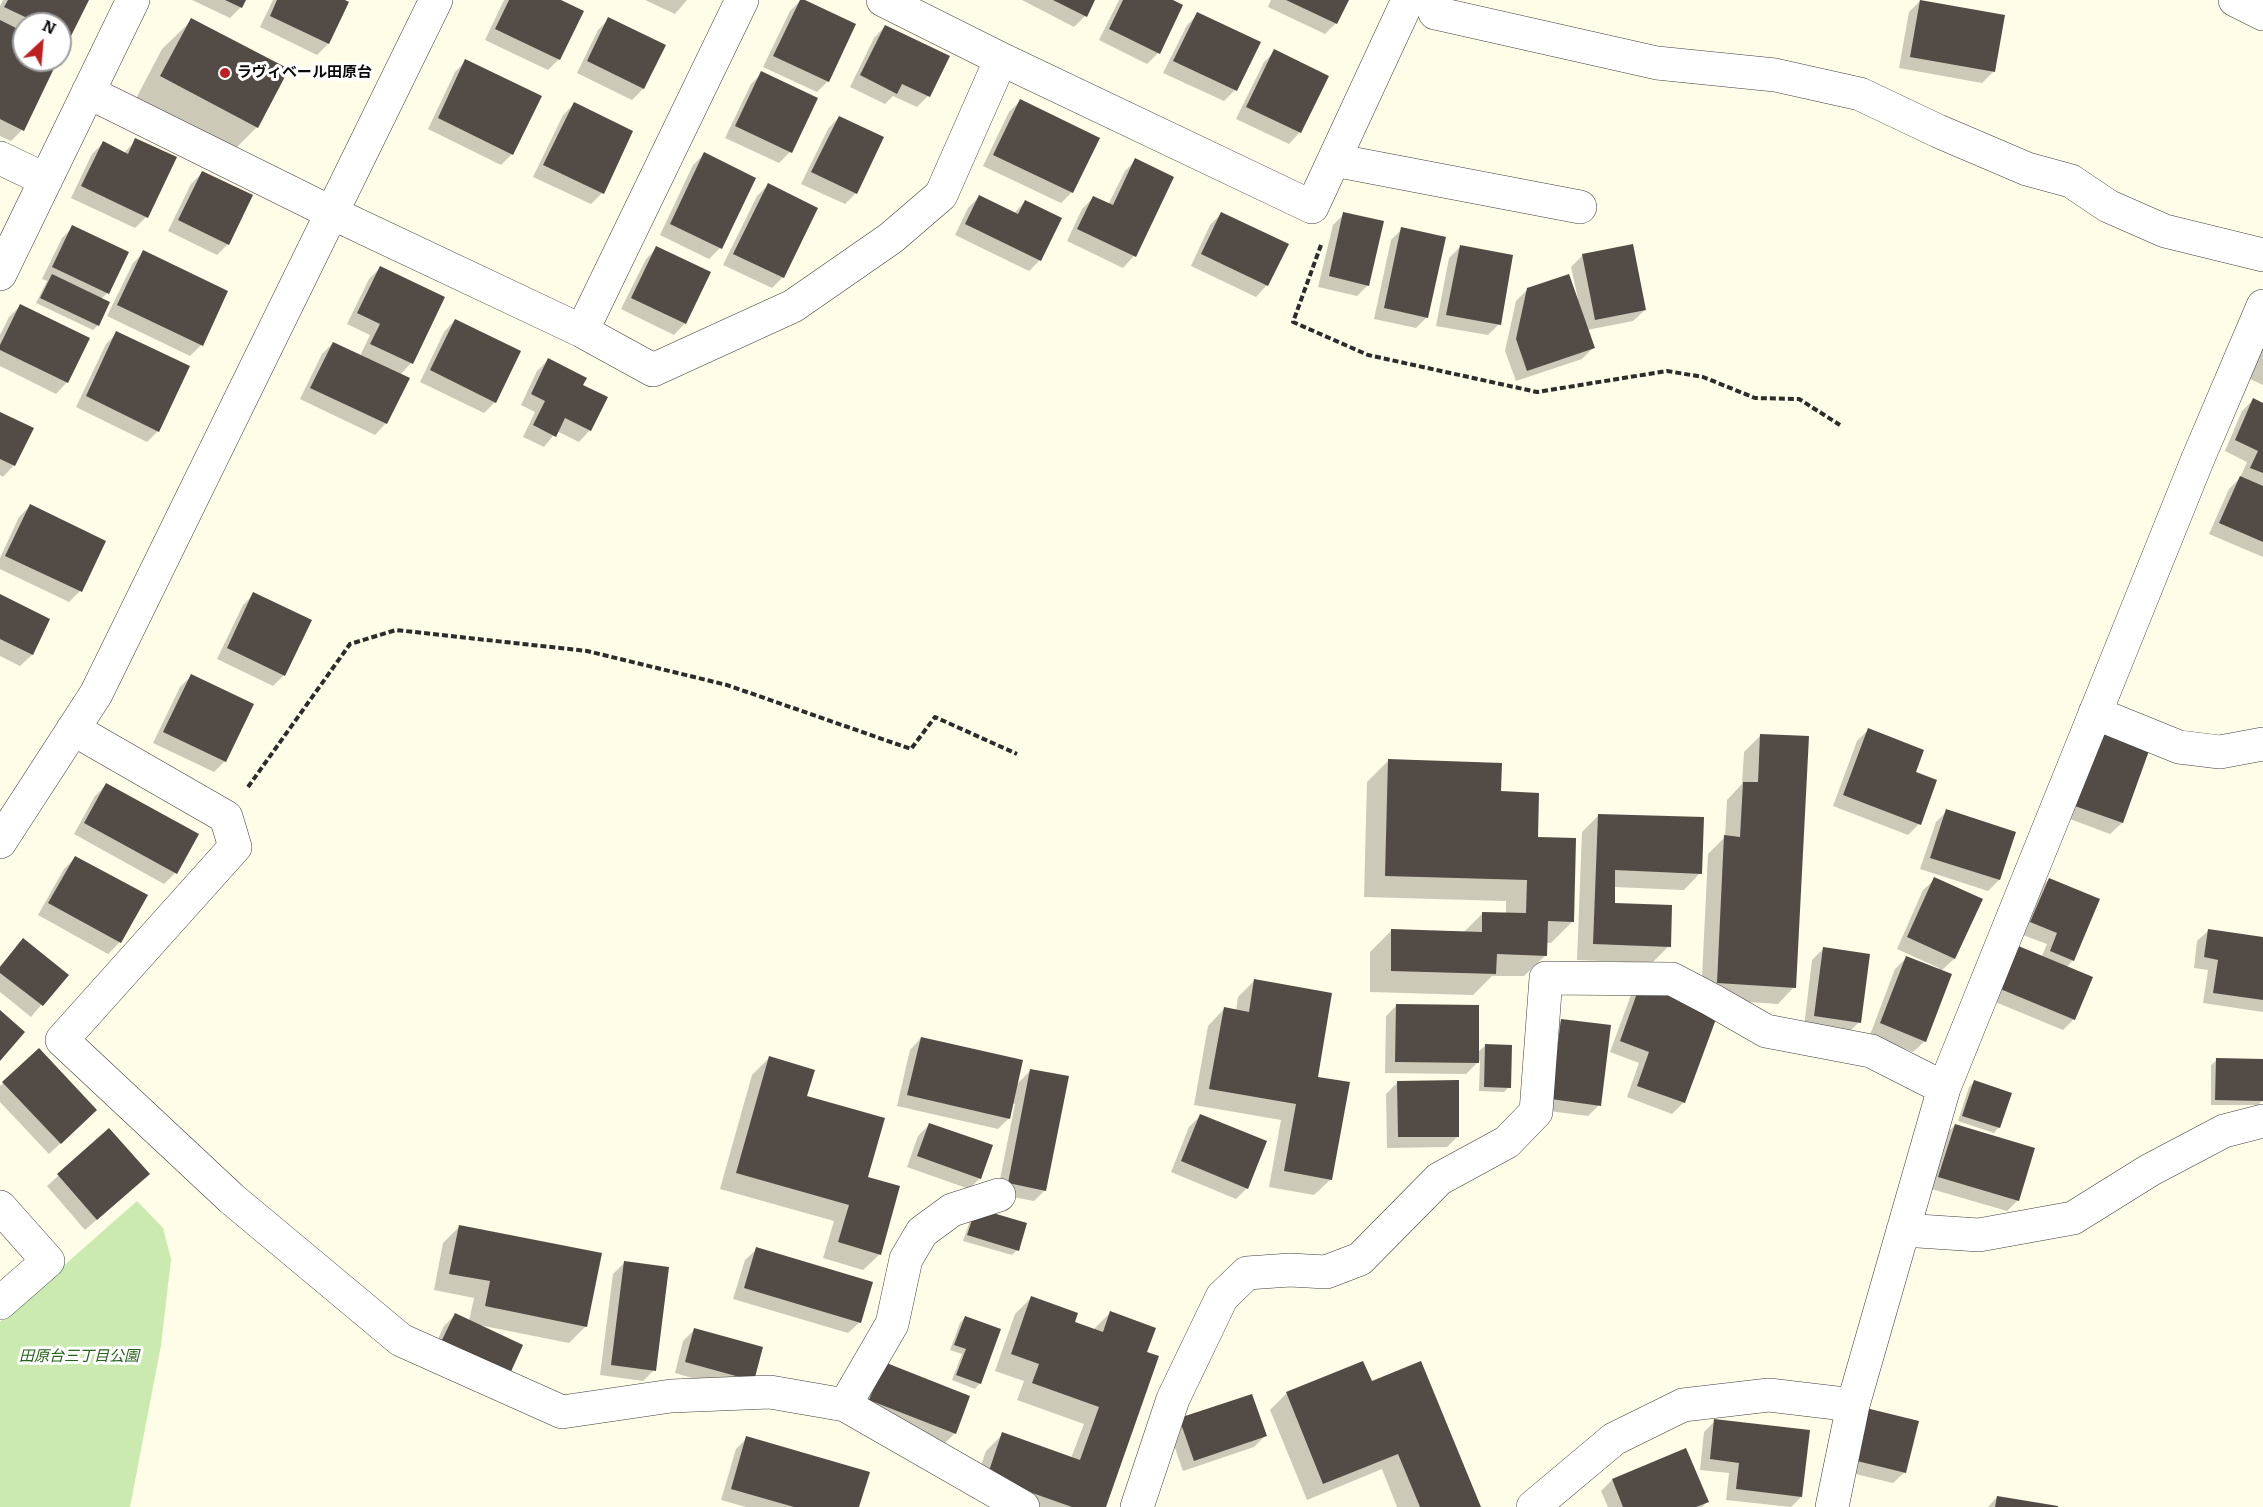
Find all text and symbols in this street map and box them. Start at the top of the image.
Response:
north arrow [12,12,72,72]
text: N [40,16,59,38]
place label: ラヴィベール田原台 [237,64,372,82]
marker: ラヴィベール田原台 [218,66,232,80]
park label: 田原台三丁目公園 [19,1348,139,1366]

